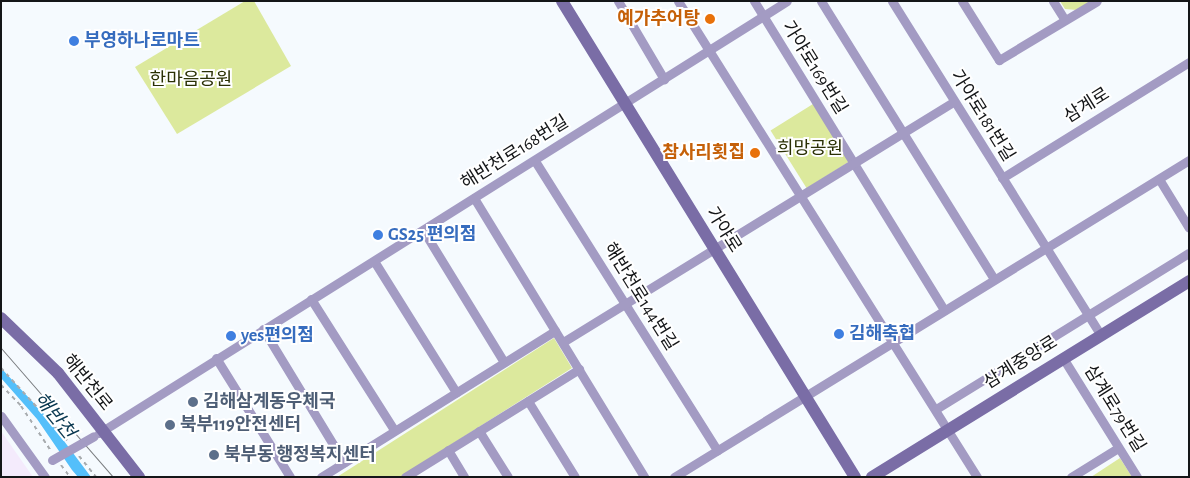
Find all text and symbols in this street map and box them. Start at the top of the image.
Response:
place label: 예가추어탕 [617,8,700,30]
marker: 예가추어탕 [704,13,716,25]
street label: 가야로169번길 [777,17,851,119]
place label: 부영하나로마트 [84,30,200,52]
marker: 부영하나로마트 [68,35,80,47]
street label: 가야로181번길 [945,66,1019,166]
park label: 한마음공원 [150,69,232,91]
street label: 삼계로 [1060,84,1114,128]
street label: 해반천로168번길 [457,111,573,195]
park label: 희망공원 [777,138,843,160]
place label: 참사리횟집 [662,142,745,164]
marker: 참사리횟집 [749,147,761,159]
street label: 가야로 [701,203,745,257]
place label: GS25 편의점 [388,224,476,246]
marker: GS25 편의점 [372,229,384,241]
street label: 해반천로144번길 [598,239,682,355]
place label: 김해축협 [849,323,915,345]
place label: yes편의점 [241,325,314,347]
marker: 김해축협 [833,328,845,340]
marker: yes편의점 [225,330,237,342]
street label: 삼계중앙로 [980,332,1062,394]
street label: 해반천로 [58,350,116,416]
street label: 삼계로79번길 [1079,361,1149,457]
water label: 해반천 [29,388,79,444]
place label: 김해삼계동우체국 [203,391,335,413]
marker: 김해삼계동우체국 [187,396,199,408]
place label: 북부119안전센터 [180,414,301,436]
marker: 북부119안전센터 [164,419,176,431]
place label: 북부동 행정복지센터 [224,444,376,466]
marker: 북부동 행정복지센터 [208,449,220,461]

